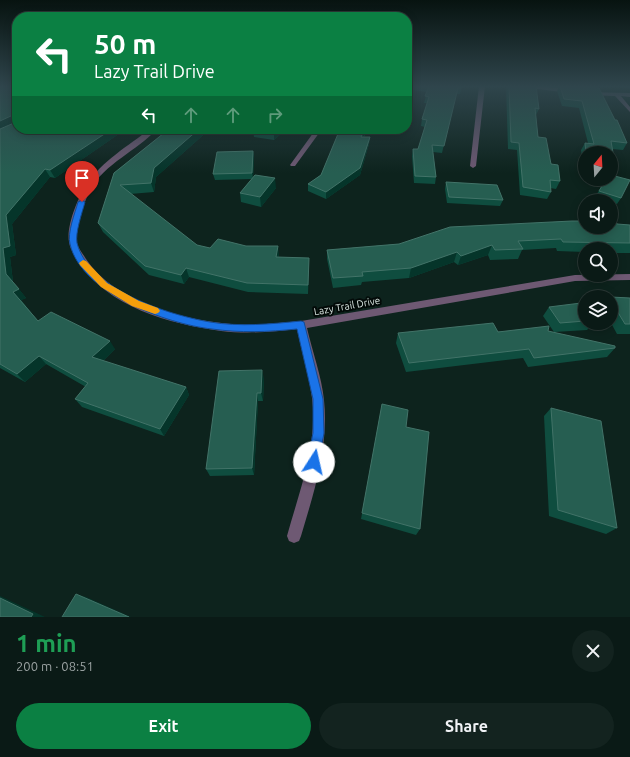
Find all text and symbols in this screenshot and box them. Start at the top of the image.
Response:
icon: left [28,28,80,80]
text: 50 m [94,28,156,59]
text: Lazy Trail Drive [94,61,215,81]
icon: left [138,104,160,126]
icon: ahead [180,104,202,126]
icon: ahead [222,104,244,126]
icon: right [264,104,286,126]
north arrow [578,146,618,186]
map controls [578,146,618,330]
pin [65,161,99,202]
icon: arrive [71,167,93,189]
button: sound [578,194,618,234]
button: search [578,242,618,282]
button: layers [578,290,618,330]
street label: Lazy Trail Drive [313,295,381,317]
position arrow [293,441,335,483]
text: 1 min [16,630,77,657]
button: close [572,630,614,672]
text: 200 m · 08:51 [16,659,94,673]
button: Exit [16,703,311,749]
button: Share [319,703,614,749]

